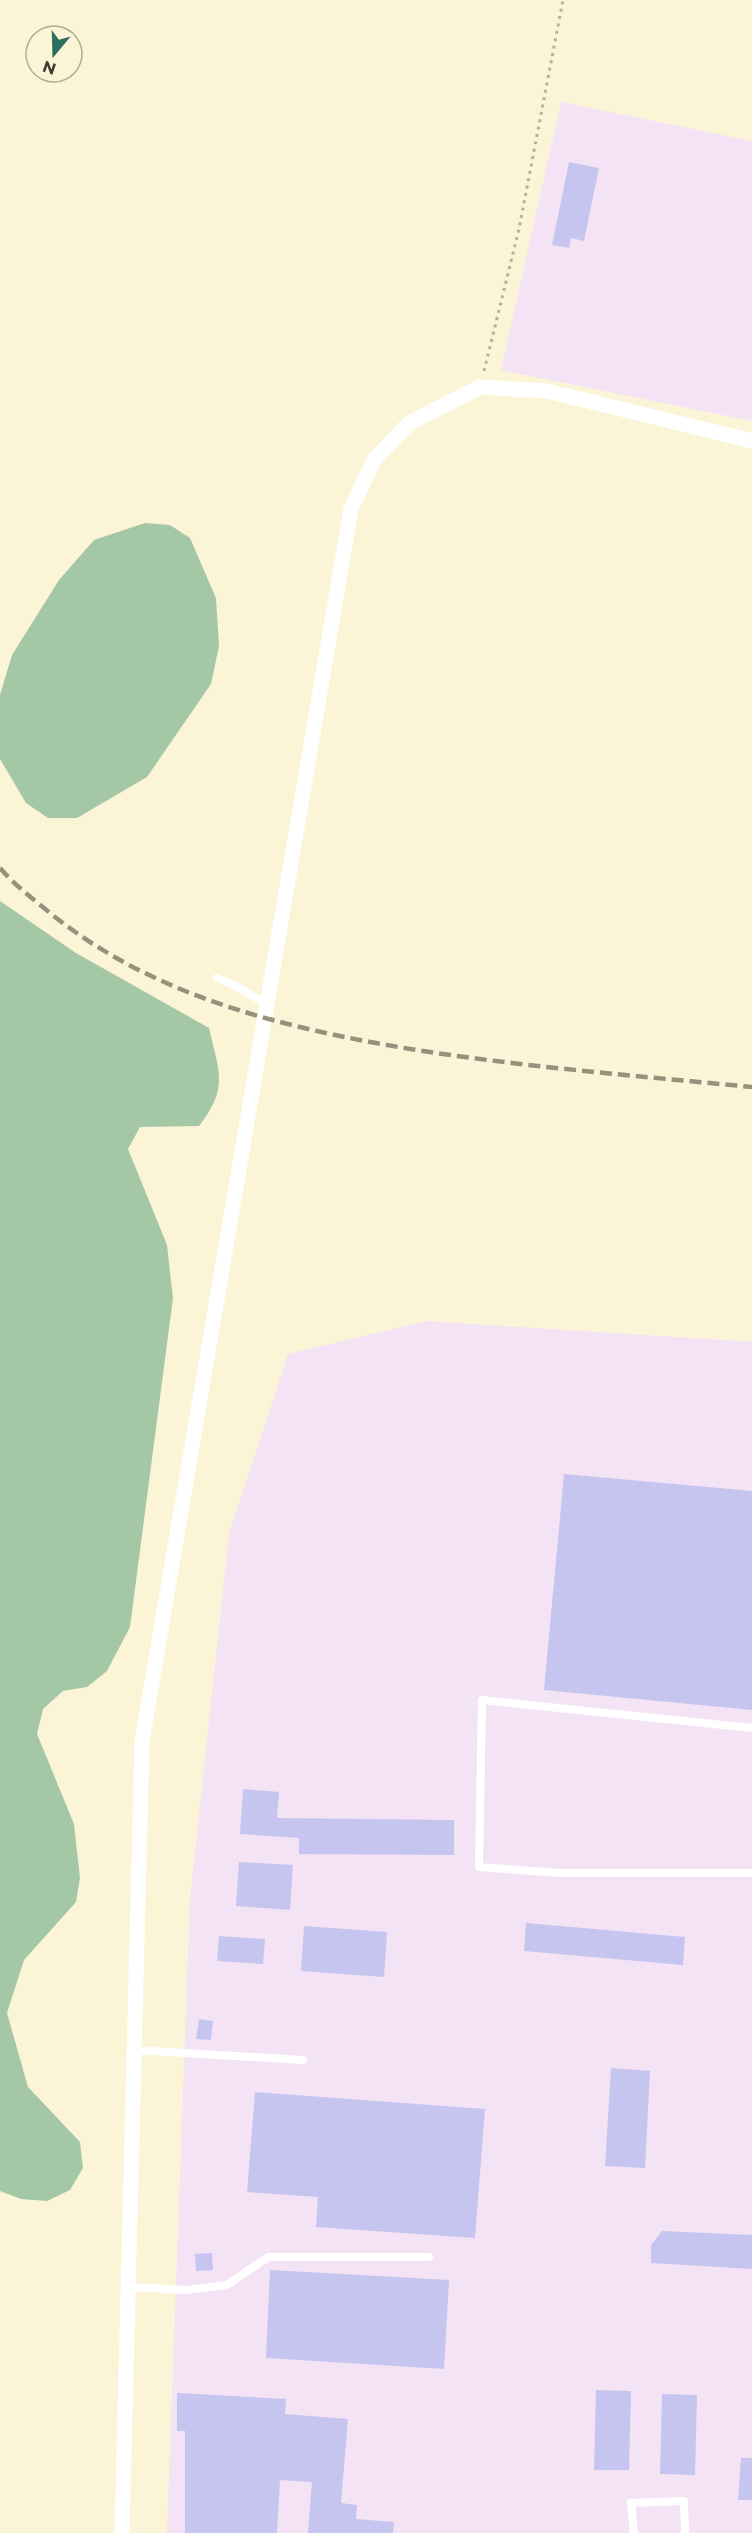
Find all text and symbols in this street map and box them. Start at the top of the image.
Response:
north arrow [24,24,84,84]
text: N [40,57,58,79]

